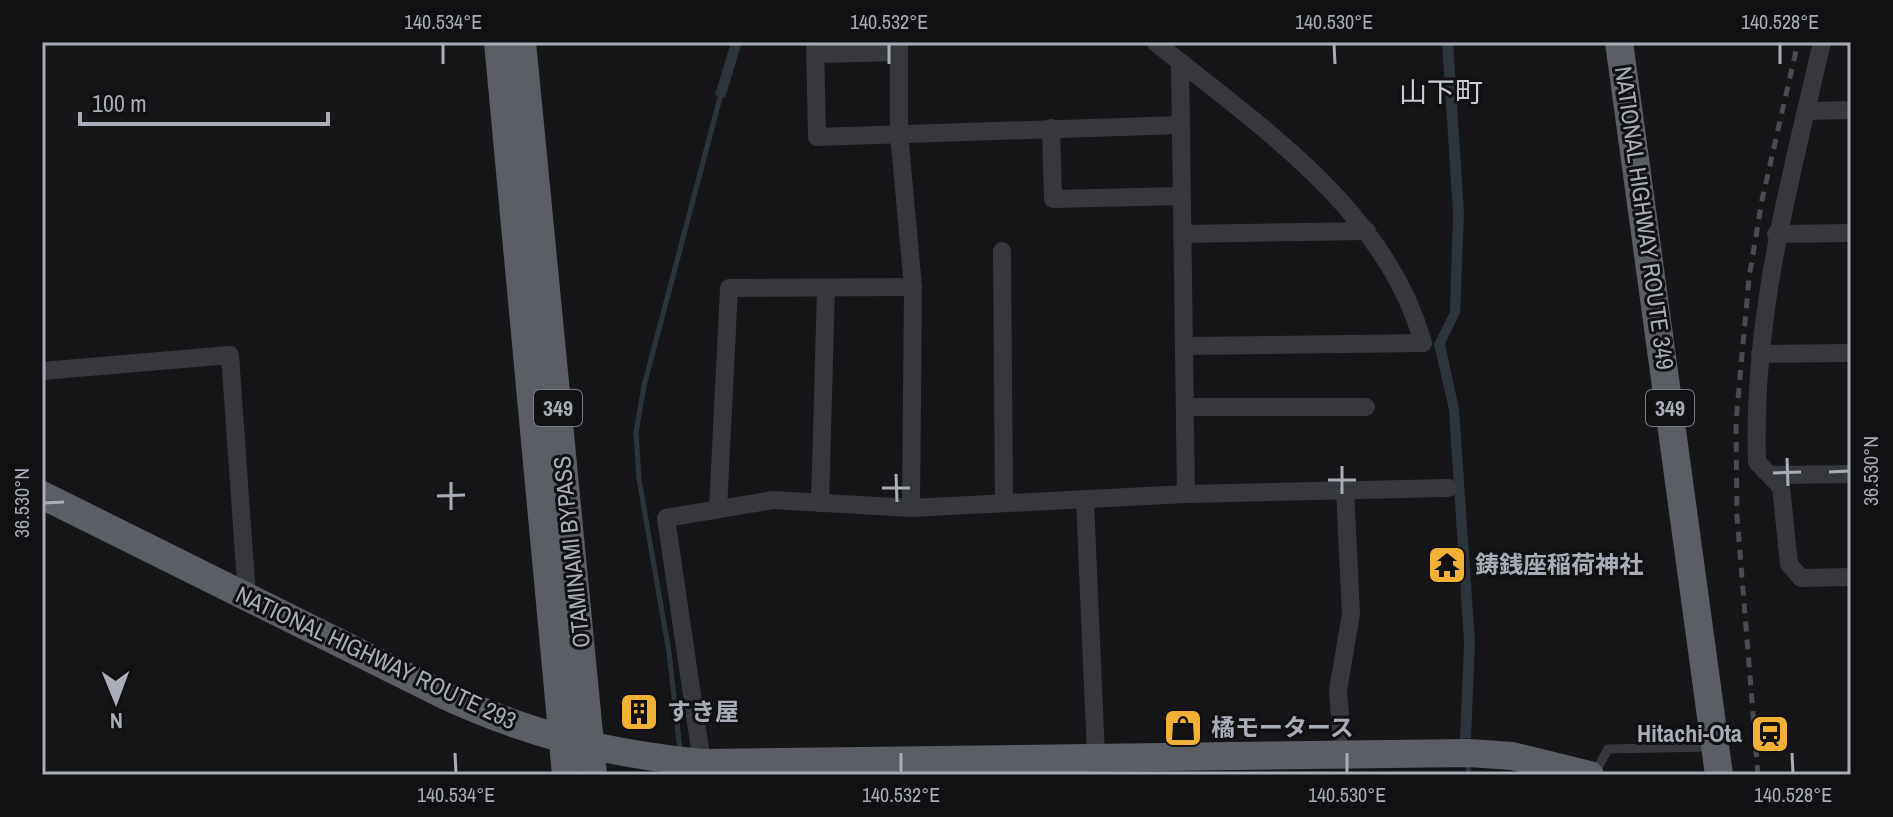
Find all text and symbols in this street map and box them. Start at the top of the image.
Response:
text: 140.534°E [404,8,482,35]
text: 140.532°E [850,8,928,35]
text: 140.530°E [1295,8,1373,35]
text: 140.528°E [1741,8,1819,35]
street label: NATIONAL HIGHWAY ROUTE 349 [1608,64,1682,372]
district label: 山下町 [1399,73,1483,111]
scale bar [80,76,328,126]
text: 100 m [92,87,147,119]
road number: 349 [534,390,582,426]
road number: 349 [1646,390,1694,426]
text: 36.530°N [1857,436,1884,506]
street label: OTAMINAMI BYPASS [545,455,597,650]
text: 36.530°N [8,468,35,538]
temple icon: 鋳銭座稲荷神社 [1426,544,1468,586]
place label: 鋳銭座稲荷神社 [1475,548,1643,580]
street label: NATIONAL HIGHWAY ROUTE 293 [231,578,522,736]
north arrow [76,661,156,741]
building icon: すき屋 [618,691,660,733]
place label: すき屋 [667,695,739,727]
text: N [110,706,123,736]
shop icon: 橘モータース [1162,707,1204,749]
place label: 橘モータース [1211,711,1354,743]
station icon: Hitachi-Ota [1749,713,1791,755]
place label: Hitachi-Ota [1637,717,1742,749]
text: 140.534°E [417,781,495,808]
text: 140.532°E [862,781,940,808]
text: 140.530°E [1308,781,1386,808]
text: 140.528°E [1754,781,1832,808]

